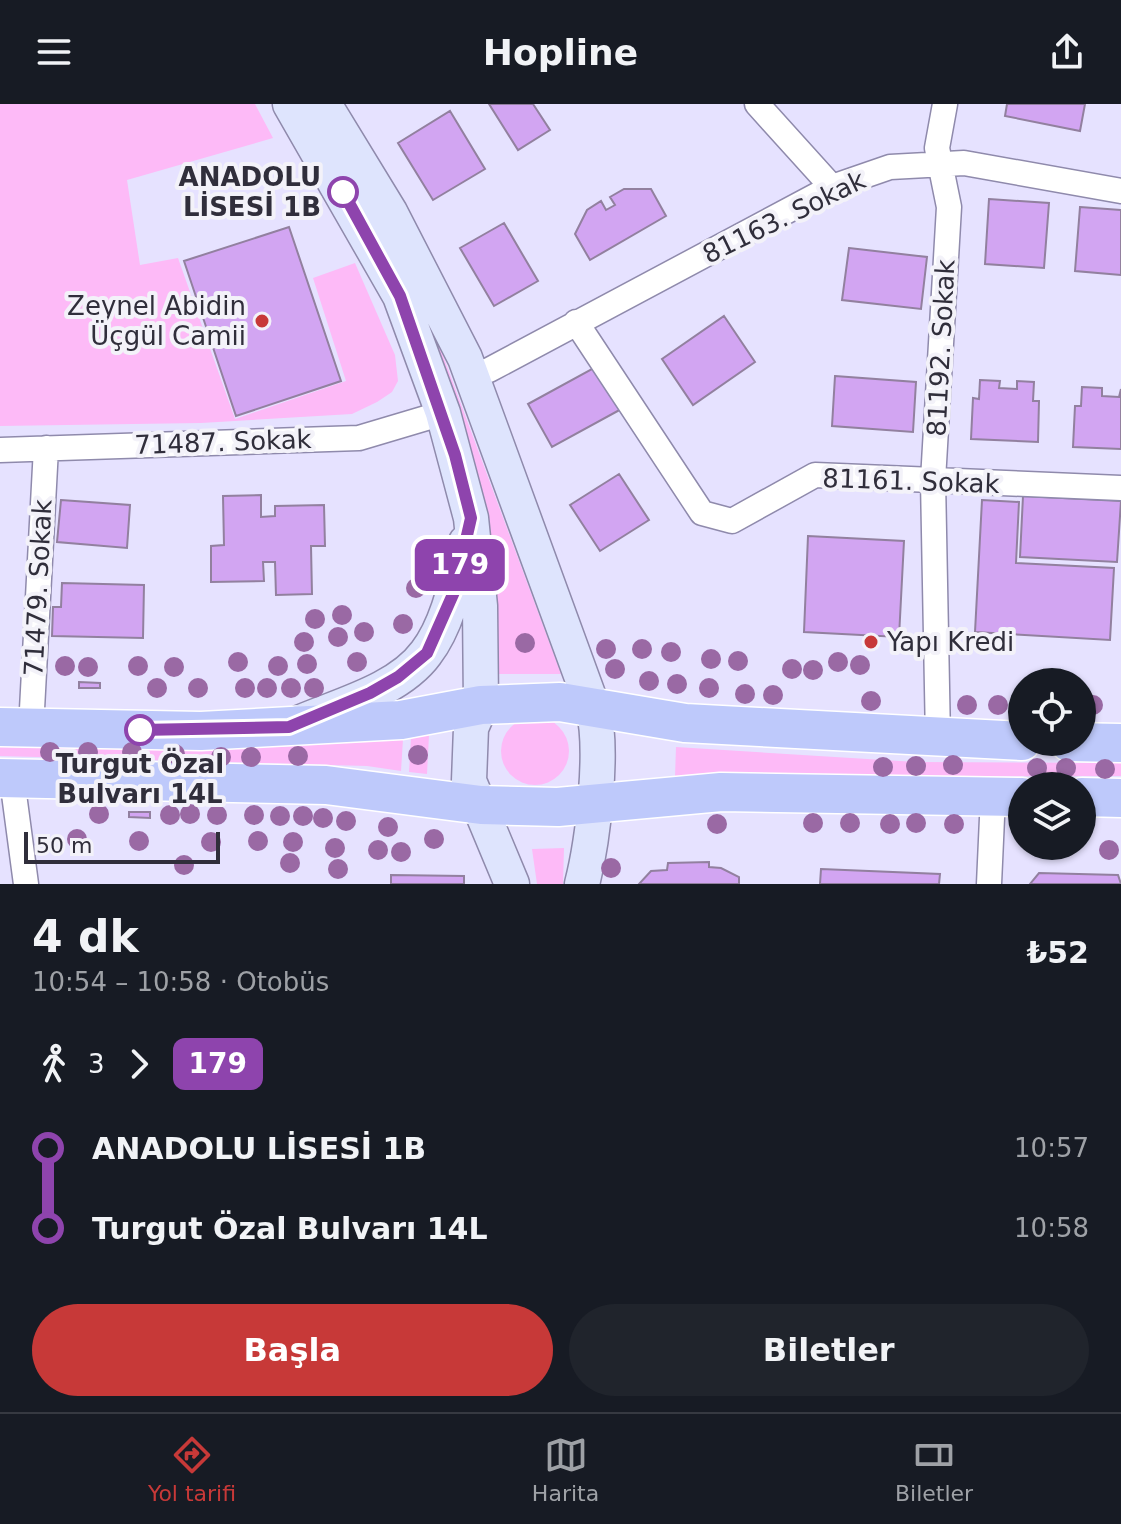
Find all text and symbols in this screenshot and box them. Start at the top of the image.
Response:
icon: menu [32,30,76,74]
icon: share [1045,30,1089,74]
text: Hopline [483,32,638,73]
place label: ANADOLU LİSESİ 1B [179,162,321,222]
street label: 81163. Sokak [698,165,870,269]
marker: ANADOLU LİSESİ 1B [328,177,358,207]
street label: 81192. Sokak [921,259,961,437]
place label: Zeynel Abidin Üçgül Camii [67,291,246,351]
marker: Zeynel Abidin Üçgül Camii [253,312,271,330]
street label: 71487. Sokak [134,424,312,460]
street label: 81161. Sokak [822,463,1000,499]
street label: 71479. Sokak [18,499,58,677]
line badge: 179 [414,539,506,591]
text: 179 [431,548,489,581]
place label: Yapı Kredi [886,627,1014,657]
marker: Yapı Kredi [862,633,880,651]
map controls [1008,668,1096,860]
button: locate [1008,668,1096,756]
marker: Turgut Özal Bulvarı 14L [125,715,155,745]
place label: Turgut Özal Bulvarı 14L [56,747,224,809]
button: layers [1008,772,1096,860]
scale bar [24,828,220,864]
text: 50 m [36,833,92,858]
text: 4 dk [32,911,139,962]
text: ₺52 [1026,935,1089,970]
text: 10:54 – 10:58 · Otobüs [32,967,329,997]
icon: walk [32,1042,76,1086]
icon: forward [117,1042,161,1086]
text: 179 [189,1047,247,1080]
text: 3 [88,1049,105,1079]
text: ANADOLU LİSESİ 1B [92,1131,426,1166]
text: 10:57 [1014,1133,1089,1163]
text: Turgut Özal Bulvarı 14L [92,1211,488,1246]
text: 10:58 [1014,1213,1089,1243]
button: Başla [32,1304,553,1396]
button: Biletler [569,1304,1089,1396]
tab: Yol tarifi [148,1433,236,1506]
tab: Harita [532,1433,599,1506]
tab: Biletler [895,1433,973,1506]

